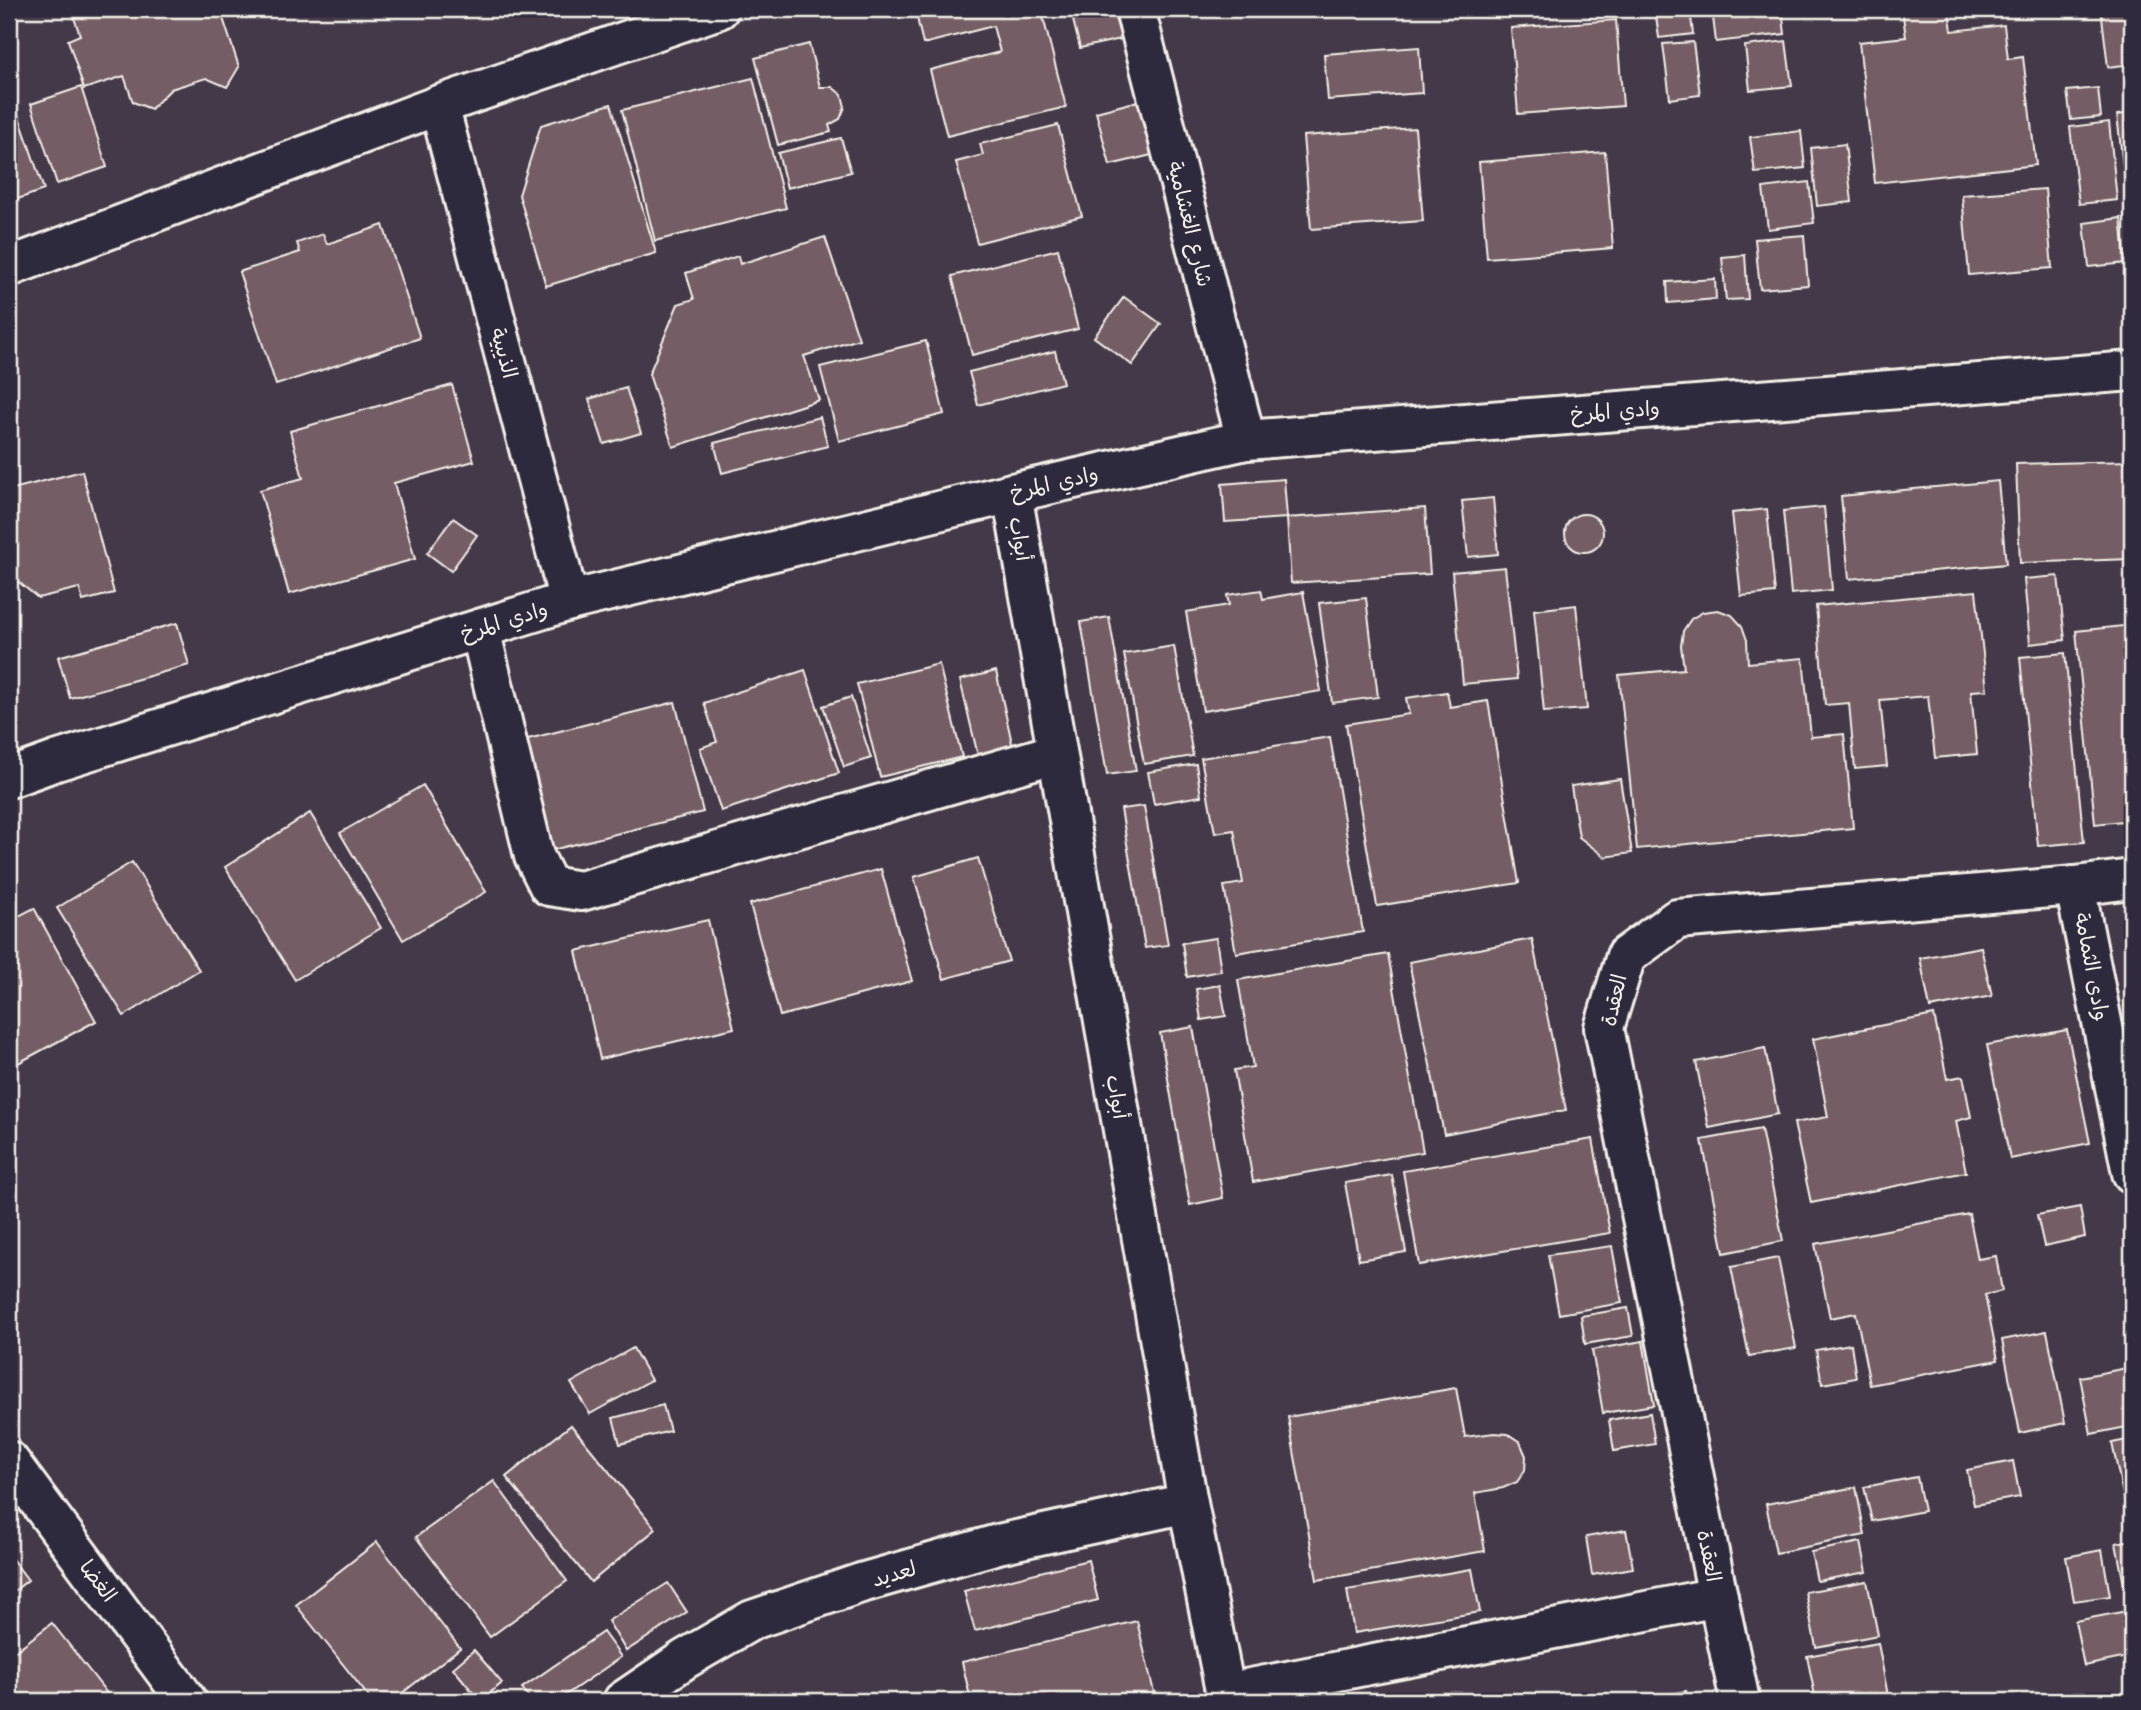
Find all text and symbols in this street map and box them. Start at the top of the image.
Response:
street label: شارع الغشامية [1157,158,1220,291]
street label: الذيبية [480,324,525,383]
street label: وادي المرخ [1569,393,1661,432]
street label: وادي المرخ [1007,458,1102,511]
street label: أبواب [998,515,1039,564]
street label: وادي المرخ [457,594,552,651]
street label: وادى الثمامة [2064,910,2117,1025]
street label: العقدة [1593,971,1637,1030]
street label: أبواب [1095,1073,1136,1122]
street label: العقدة [1686,1527,1729,1585]
street label: الغضا [70,1553,124,1610]
street label: لعديد [868,1553,921,1598]

